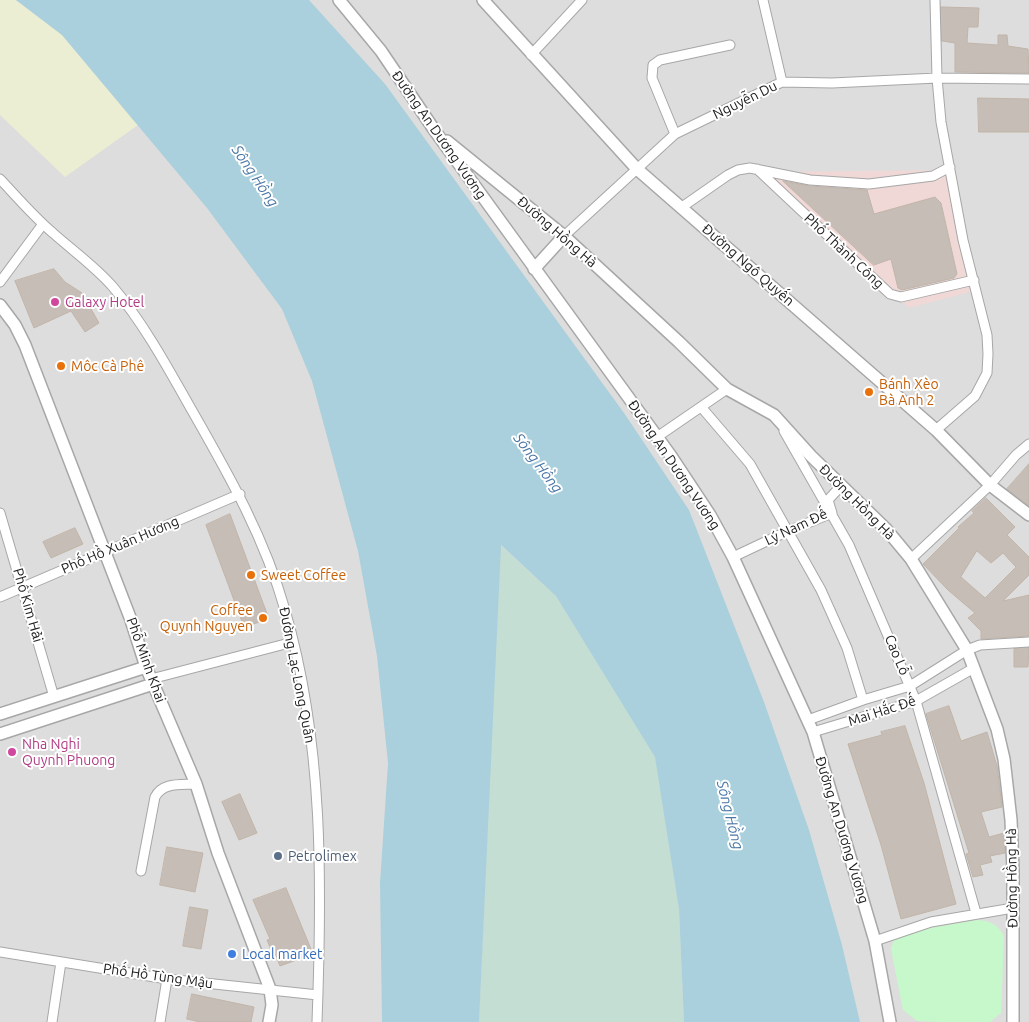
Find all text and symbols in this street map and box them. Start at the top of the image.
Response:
street label: Đường An Dương Vương [388,68,490,202]
street label: Nguyễn Du [710,77,780,123]
water label: Sông Hồng [228,142,282,210]
street label: Đường Hồng Hà [514,193,600,271]
street label: Phố Thành Công [801,210,887,292]
street label: Đường Ngô Quyến [699,220,797,310]
place label: Galaxy Hotel [65,294,144,310]
marker: Galaxy Hotel [49,296,61,308]
place label: Môc Cà Phê [71,358,144,374]
marker: Môc Cà Phê [55,360,67,372]
place label: Bánh Xèo Bà Anh 2 [879,376,939,408]
marker: Bánh Xèo Bà Anh 2 [863,386,875,398]
street label: Đường An Dương Vương [624,397,724,533]
water label: Sông Hồng [510,429,566,497]
street label: Đường Hồng Hà [816,461,898,543]
street label: Lý Nam Đế [762,505,830,549]
street label: Phố Hồ Xuân Hương [59,513,181,577]
street label: Phố Kim Hải [9,566,47,644]
place label: Sweet Coffee [261,567,346,583]
marker: Sweet Coffee [245,569,257,581]
place label: Coffee Quynh Nguyen [160,602,253,634]
street label: Đường Lạc Long Quân [276,605,318,745]
marker: Coffee Quynh Nguyen [257,612,269,624]
street label: Phỗ Minh Khai [123,615,169,705]
street label: Cao Lỗ [881,632,913,678]
street label: Mai Hắc Đế [846,692,918,730]
place label: Nha Nghi Quynh Phuong [22,736,115,769]
marker: Nha Nghi Quynh Phuong [6,746,18,758]
street label: Đường An Dương Vương [812,754,872,906]
water label: Sông Hồng [713,779,747,851]
street label: Đường Hồng Hà [1003,828,1021,928]
place label: Petrolimex [288,848,357,864]
marker: Petrolimex [272,850,284,862]
place label: Local market [242,946,322,962]
marker: Local market [226,948,238,960]
street label: Phố Hồ Tùng Mậu [102,960,214,992]

